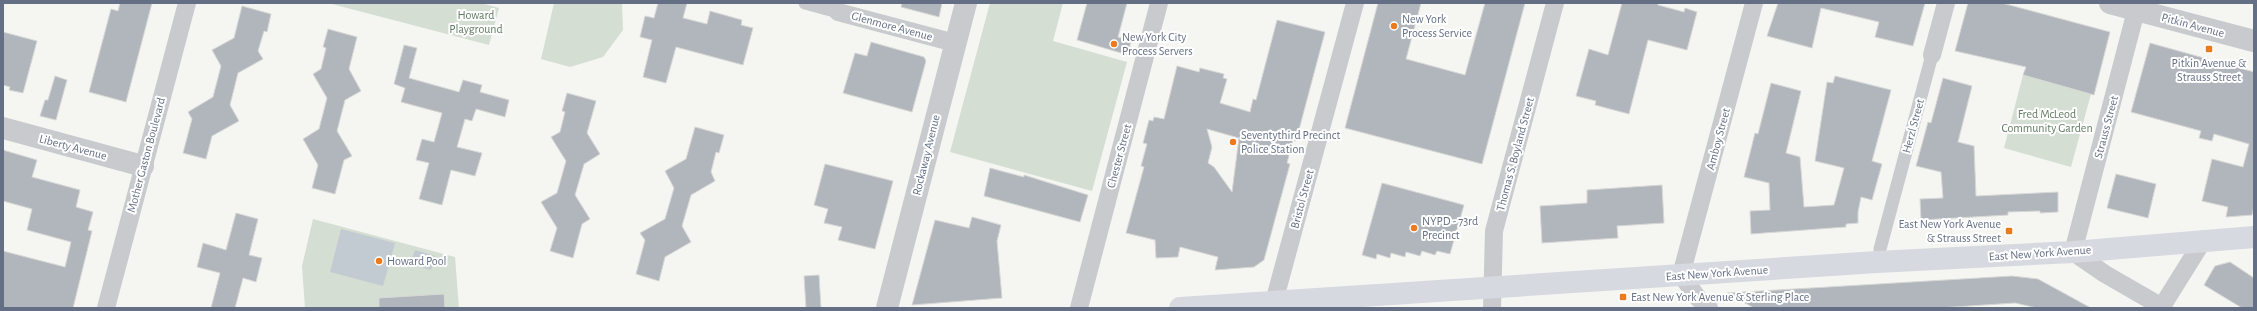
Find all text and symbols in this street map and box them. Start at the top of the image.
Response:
park label: Howard Playground [449,9,503,36]
street label: Glenmore Avenue [850,9,934,43]
street label: Pitkin Avenue [2160,11,2226,39]
place label: New York Process Service [1402,13,1472,39]
marker: New York Process Service [1389,21,1399,31]
place label: New York City Process Servers [1122,31,1193,57]
marker: New York City Process Servers [1109,39,1119,49]
marker: Pitkin Avenue & Strauss Street [2204,44,2214,54]
place label: Pitkin Avenue & Strauss Street [2172,57,2247,83]
street label: Strauss Street [2092,94,2120,159]
street label: Mother Gaston Boulevard [125,96,167,214]
street label: Thomas S. Boyland Street [1494,96,1537,212]
street label: Herzl Street [1900,97,1926,154]
street label: Amboy Street [1704,107,1733,172]
park label: Fred McLeod Community Garden [2001,108,2093,135]
street label: Rockaway Avenue [910,113,943,197]
street label: Chester Street [1105,123,1133,189]
place label: Seventythird Precinct Police Station [1241,129,1340,155]
street label: Liberty Avenue [38,132,108,163]
marker: Seventythird Precinct Police Station [1228,137,1238,147]
street label: Bristol Street [1288,168,1316,230]
place label: NYPD - 73rd Precinct [1422,215,1478,241]
place label: East New York Avenue & Strauss Street [1898,218,2001,244]
marker: NYPD - 73rd Precinct [1409,223,1419,233]
marker: East New York Avenue & Strauss Street [2004,226,2014,236]
street label: East New York Avenue [1988,243,2092,263]
place label: Howard Pool [387,255,447,267]
marker: Howard Pool [374,256,384,266]
street label: East New York Avenue [1665,263,1769,283]
place label: East New York Avenue & Sterling Place [1631,291,1809,303]
marker: East New York Avenue & Sterling Place [1618,292,1628,302]

